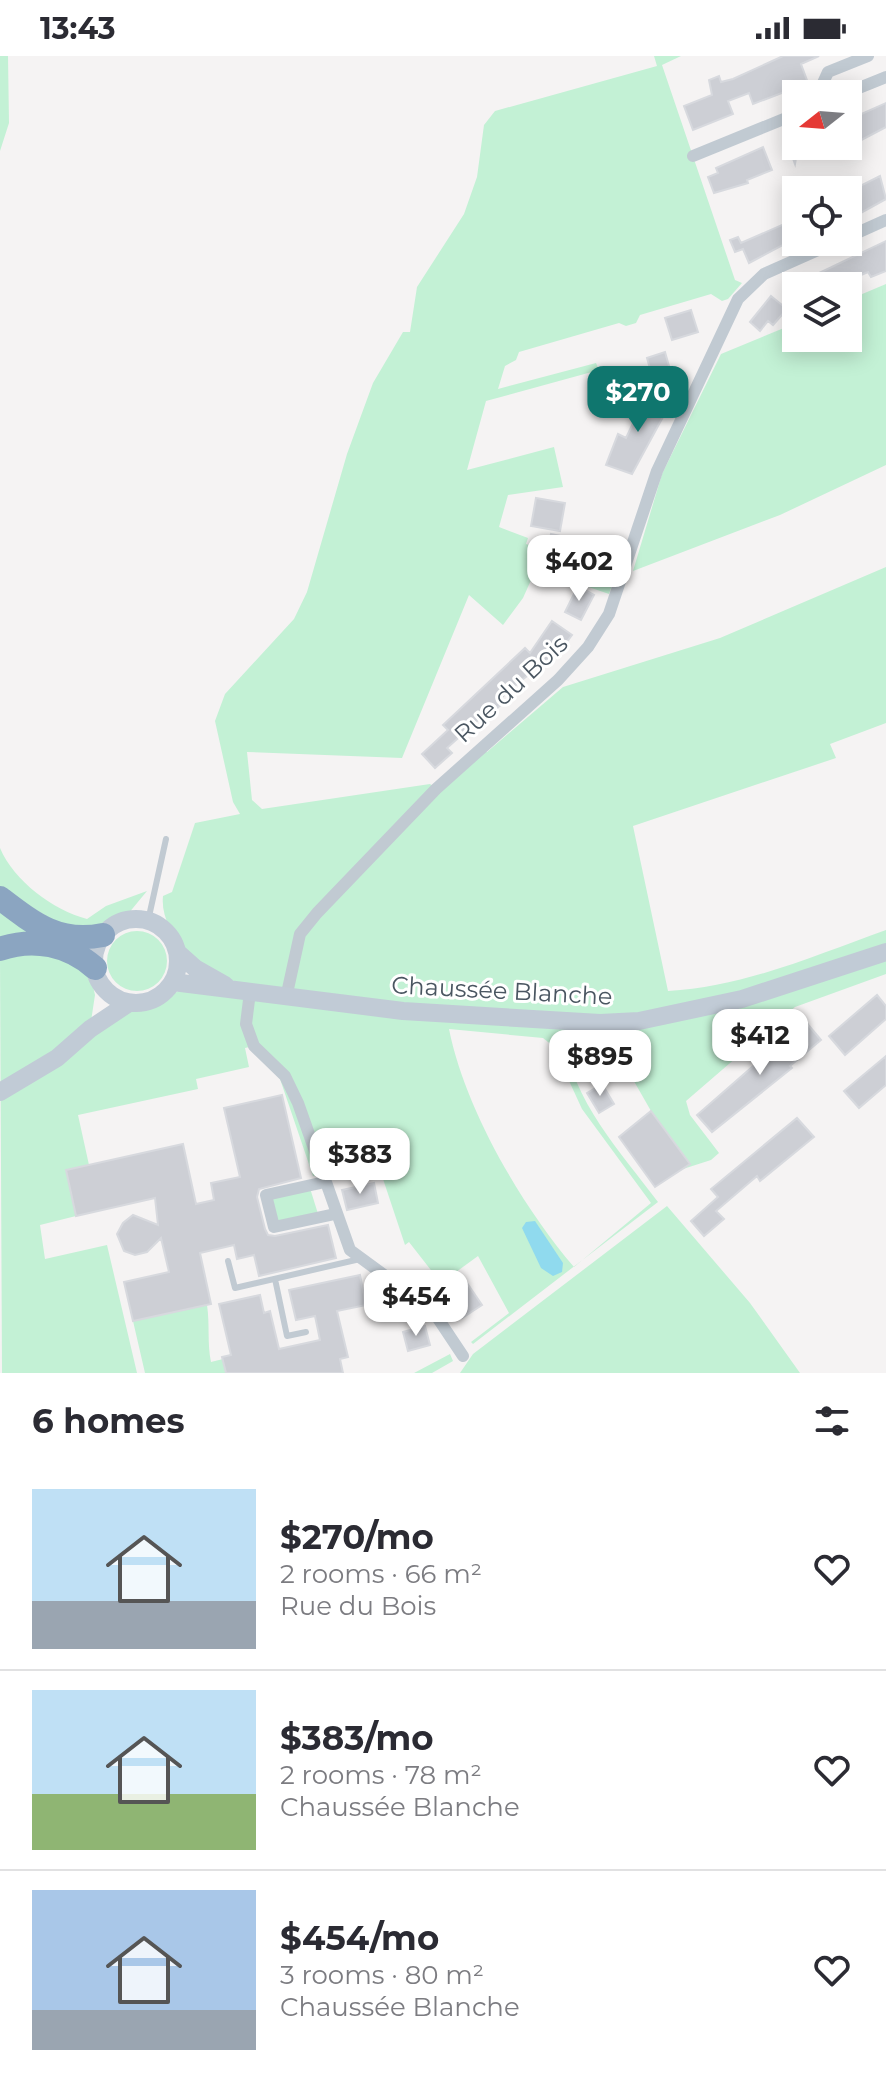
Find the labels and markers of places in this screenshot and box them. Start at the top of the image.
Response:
pin: $270 [591,366,685,434]
pin: $402 [532,535,626,603]
pin: $412 [713,1009,807,1077]
pin: $895 [553,1030,647,1098]
pin: $383 [313,1128,407,1196]
pin: $454 [369,1270,463,1338]

